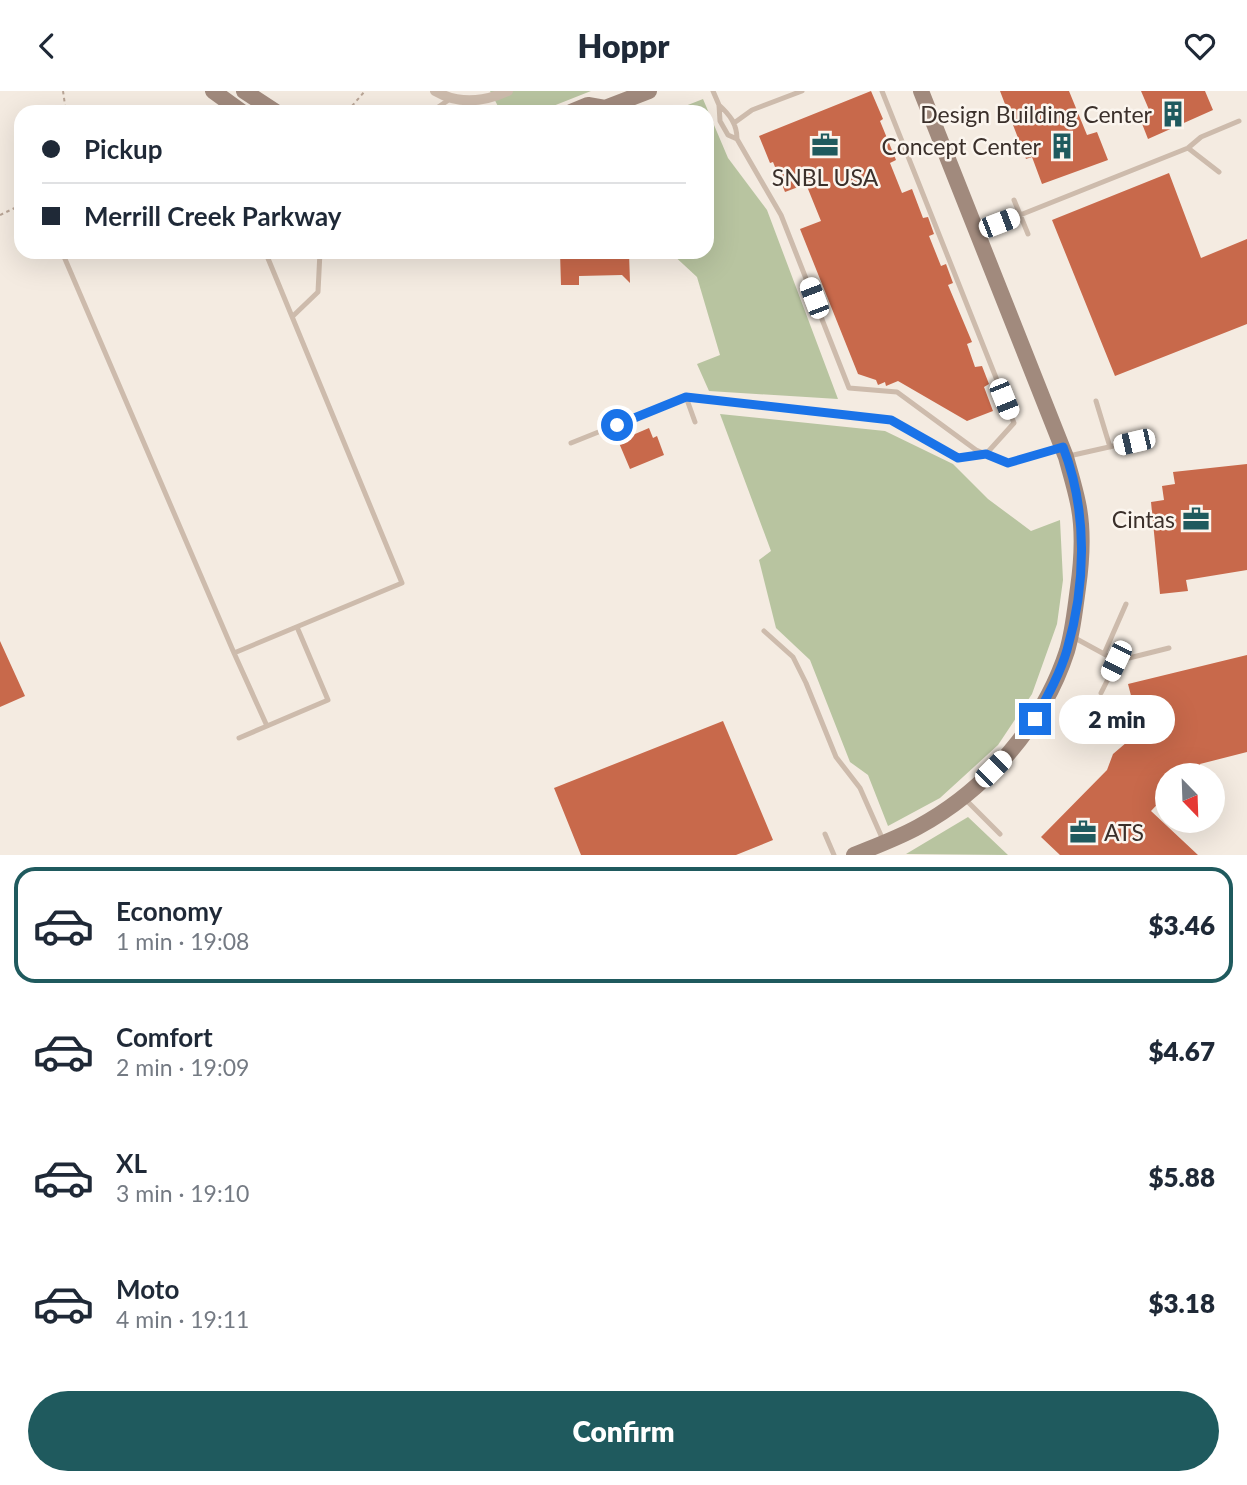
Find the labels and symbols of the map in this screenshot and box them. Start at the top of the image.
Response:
building icon: Design Building Center [1158,99,1188,129]
place label: Design Building Center [920,100,1153,128]
office icon: SNBL USA [810,130,840,160]
building icon: Concept Center [1047,131,1077,161]
place label: Concept Center [882,132,1042,160]
place label: SNBL USA [772,163,879,191]
car [976,206,1023,240]
car [797,275,832,321]
car [987,376,1022,422]
route start [601,409,633,441]
car [1112,427,1157,457]
office icon: Cintas [1181,504,1211,534]
place label: Cintas [1112,505,1175,533]
car [1098,638,1135,684]
callout: 2 min [1060,695,1175,743]
route end [1019,703,1051,735]
car [971,747,1016,791]
north arrow [1155,763,1225,833]
office icon: ATS [1068,817,1098,847]
place label: ATS [1104,818,1144,846]

